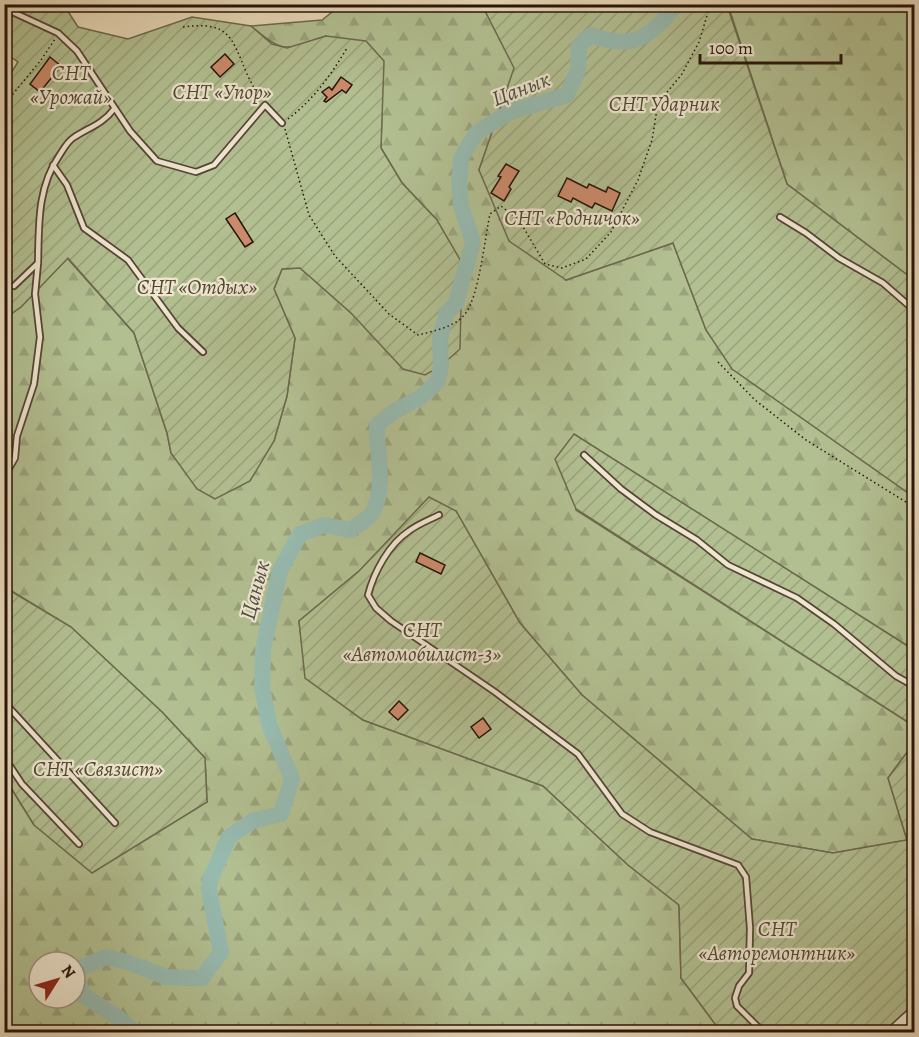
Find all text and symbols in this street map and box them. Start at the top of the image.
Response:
scale bar [700,27,841,65]
text: 100 m [709,36,753,60]
park label: СНТ «Урожай» [30,59,112,111]
water label: Цанык [488,64,554,114]
park label: СНТ «Упор» [173,78,272,106]
park label: СНТ Ударник [609,90,719,118]
park label: СНТ «Родничок» [504,204,640,232]
park label: СНТ «Отдых» [137,273,258,301]
water label: Цанык [233,557,277,623]
park label: СНТ «Автомобилист-3» [343,616,501,668]
park label: СНТ «Связист» [33,755,163,783]
park label: СНТ «Авторемонтник» [699,915,855,967]
north arrow [27,950,87,1010]
text: N [56,960,81,983]

